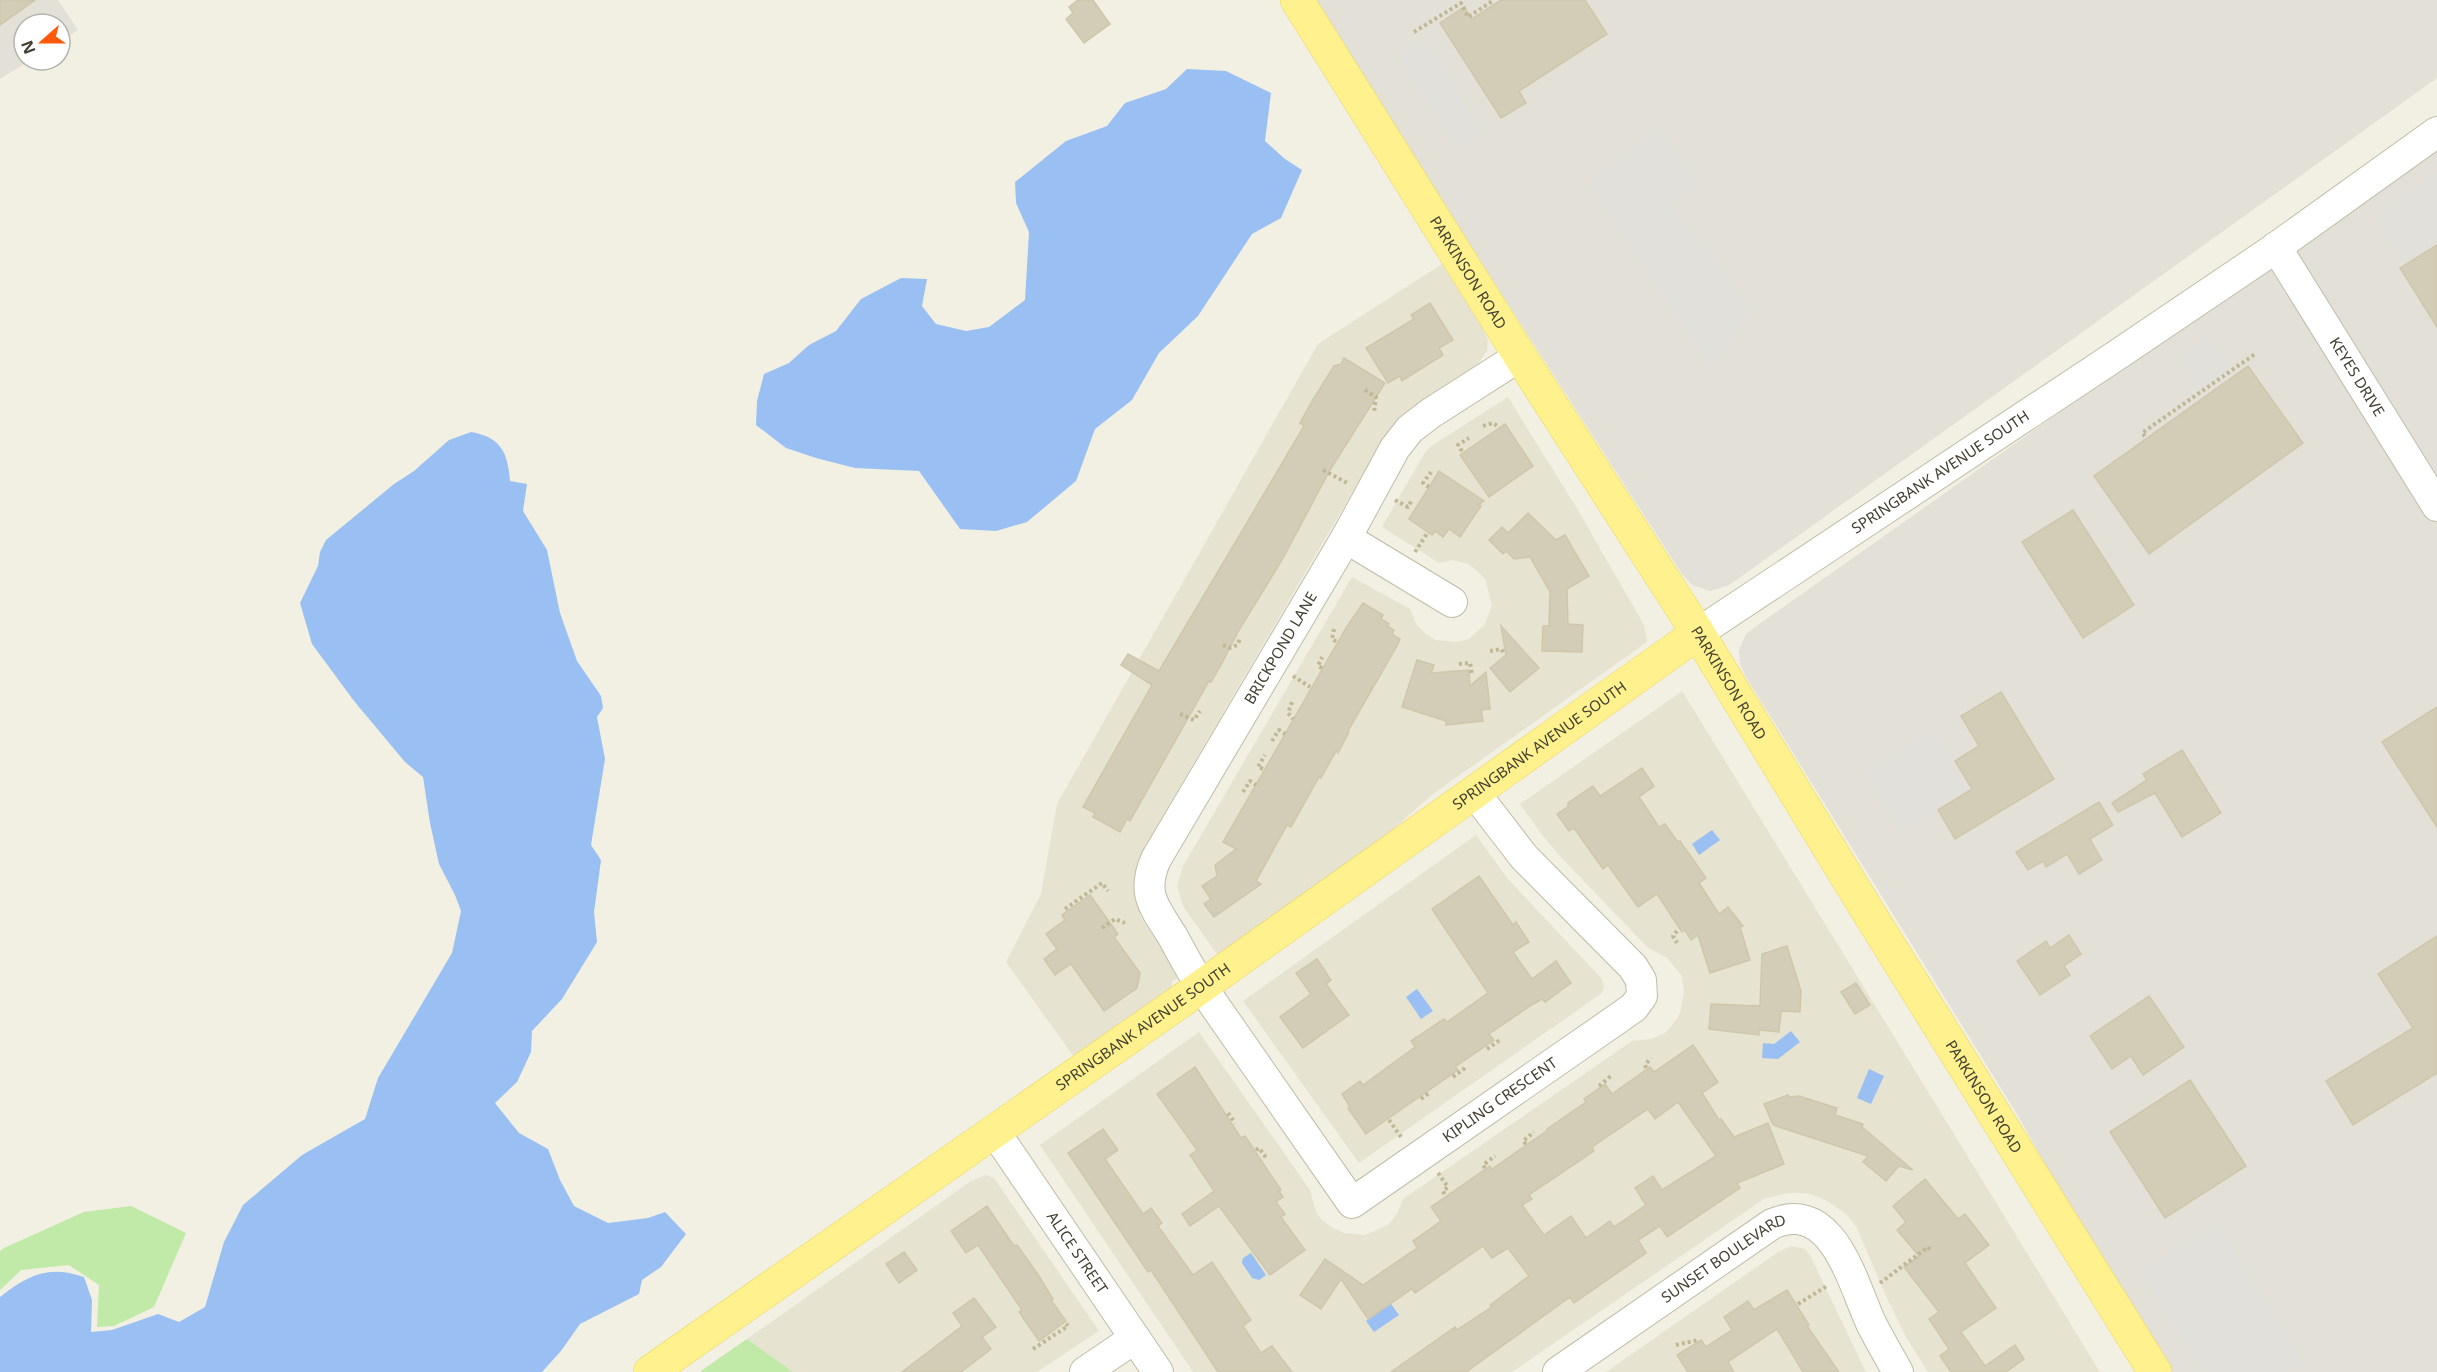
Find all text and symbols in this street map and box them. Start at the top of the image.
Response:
north arrow [12,12,72,72]
text: N [15,37,41,57]
street label: PARKINSON ROAD [1426,212,1512,333]
street label: KEYES DRIVE [2326,333,2390,420]
street label: SPRINGBANK AVENUE SOUTH [1847,405,2033,538]
street label: BRICKPOND LANE [1239,588,1321,707]
street label: PARKINSON ROAD [1687,622,1772,743]
street label: SPRINGBANK AVENUE SOUTH [1448,676,1630,814]
street label: SPRINGBANK AVENUE SOUTH [1051,958,1234,1095]
street label: PARKINSON ROAD [1942,1036,2027,1157]
street label: KIPLING CRESCENT [1438,1052,1561,1146]
street label: ALICE STREET [1043,1207,1113,1298]
street label: SUNSET BOULEVARD [1657,1209,1788,1307]

